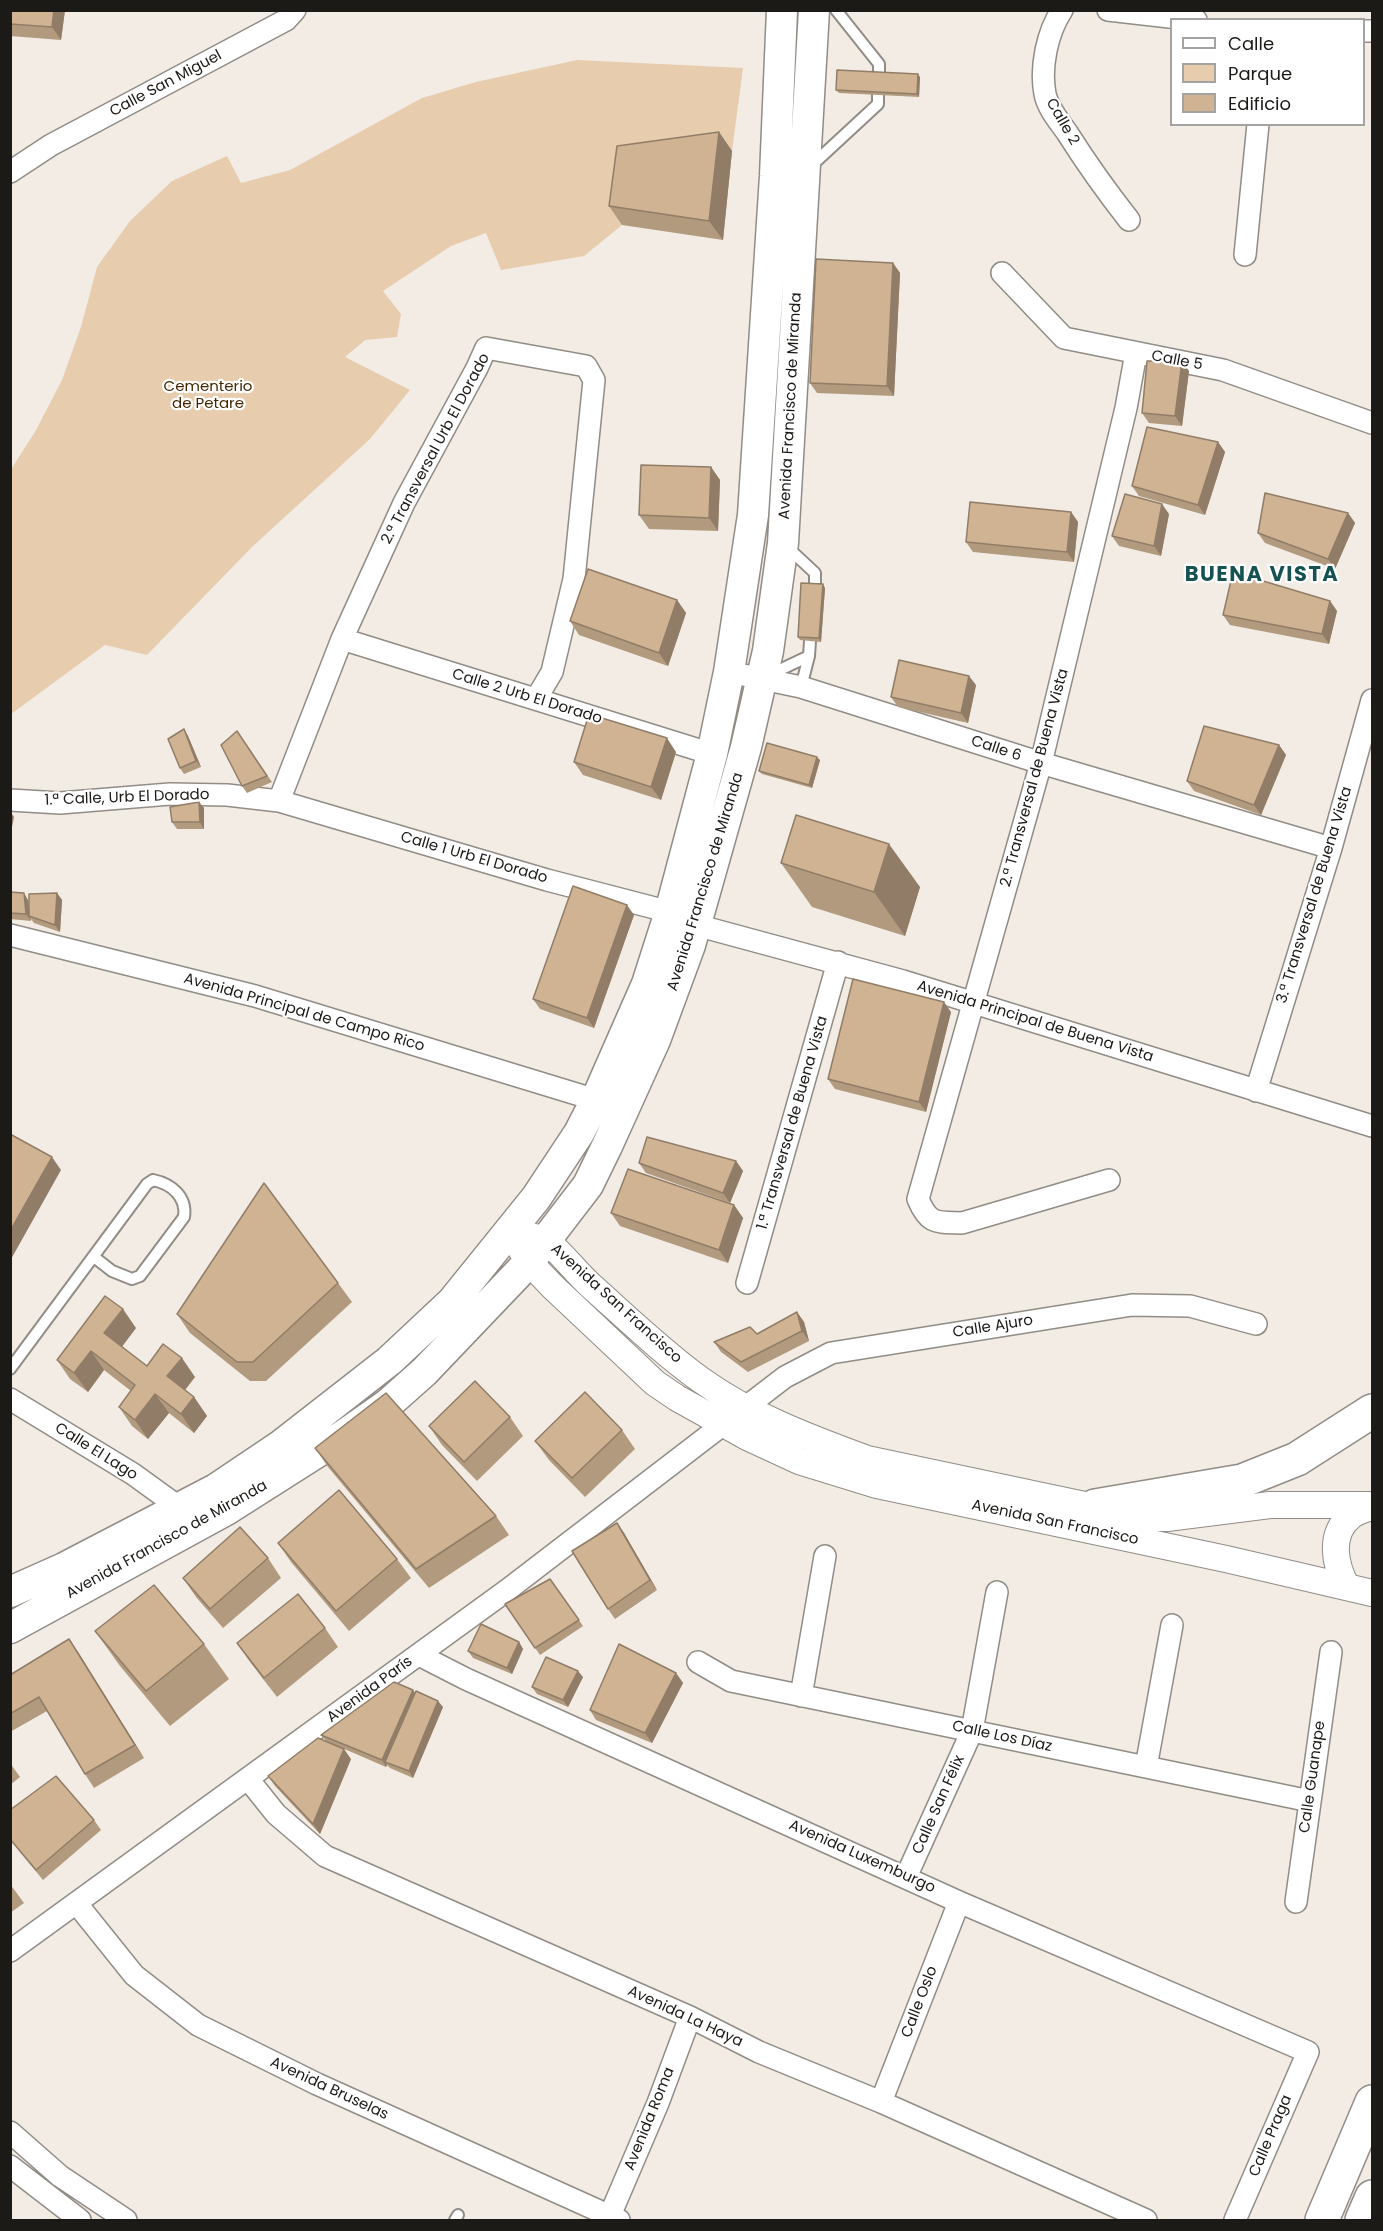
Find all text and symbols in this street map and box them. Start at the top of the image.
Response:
legend [1170,18,1365,126]
text: Calle [1228,31,1274,56]
street label: Calle San Miguel [107,47,225,121]
text: Parque [1228,61,1292,86]
text: Edificio [1228,91,1291,116]
street label: Calle 2 [1041,95,1083,149]
street label: Avenida Francisco de Miranda [776,292,806,520]
street label: Calle 5 [1150,347,1204,375]
street label: 2.ª Transversal Urb El Dorado [378,350,494,548]
park label: Cementerio de Petare [164,378,252,413]
district label: BUENA VISTA [1185,563,1339,589]
street label: Calle 2 Urb El Dorado [450,666,604,728]
street label: 2.ª Transversal de Buena Vista [997,667,1073,889]
street label: Calle 6 [969,732,1023,766]
street label: Avenida Francisco de Miranda [664,771,748,993]
street label: 3.ª Transversal de Buena Vista [1273,785,1357,1005]
street label: 1.ª Calle, Urb El Dorado [44,786,210,810]
street label: Calle 1 Urb El Dorado [398,828,550,888]
street label: Avenida Principal de Campo Rico [182,970,426,1056]
street label: Avenida Principal de Buena Vista [915,977,1155,1067]
street label: 1.ª Transversal de Buena Vista [754,1014,832,1232]
street label: Avenida San Francisco [547,1240,685,1368]
street label: Calle Ajuro [952,1312,1034,1342]
street label: Calle El Lago [51,1419,141,1485]
street label: Avenida Francisco de Miranda [63,1477,271,1603]
street label: Avenida San Francisco [970,1497,1140,1549]
street label: Avenida París [324,1653,416,1727]
street label: Calle Los Díaz [950,1718,1054,1756]
street label: Calle Guanape [1296,1720,1330,1834]
street label: Calle San Félix [909,1753,969,1857]
street label: Avenida Luxemburgo [786,1817,938,1897]
street label: Calle Oslo [898,1964,942,2040]
street label: Avenida La Haya [624,1982,746,2052]
street label: Avenida Bruselas [267,2054,391,2124]
street label: Avenida Roma [621,2065,679,2173]
street label: Calle Praga [1246,2092,1296,2180]

